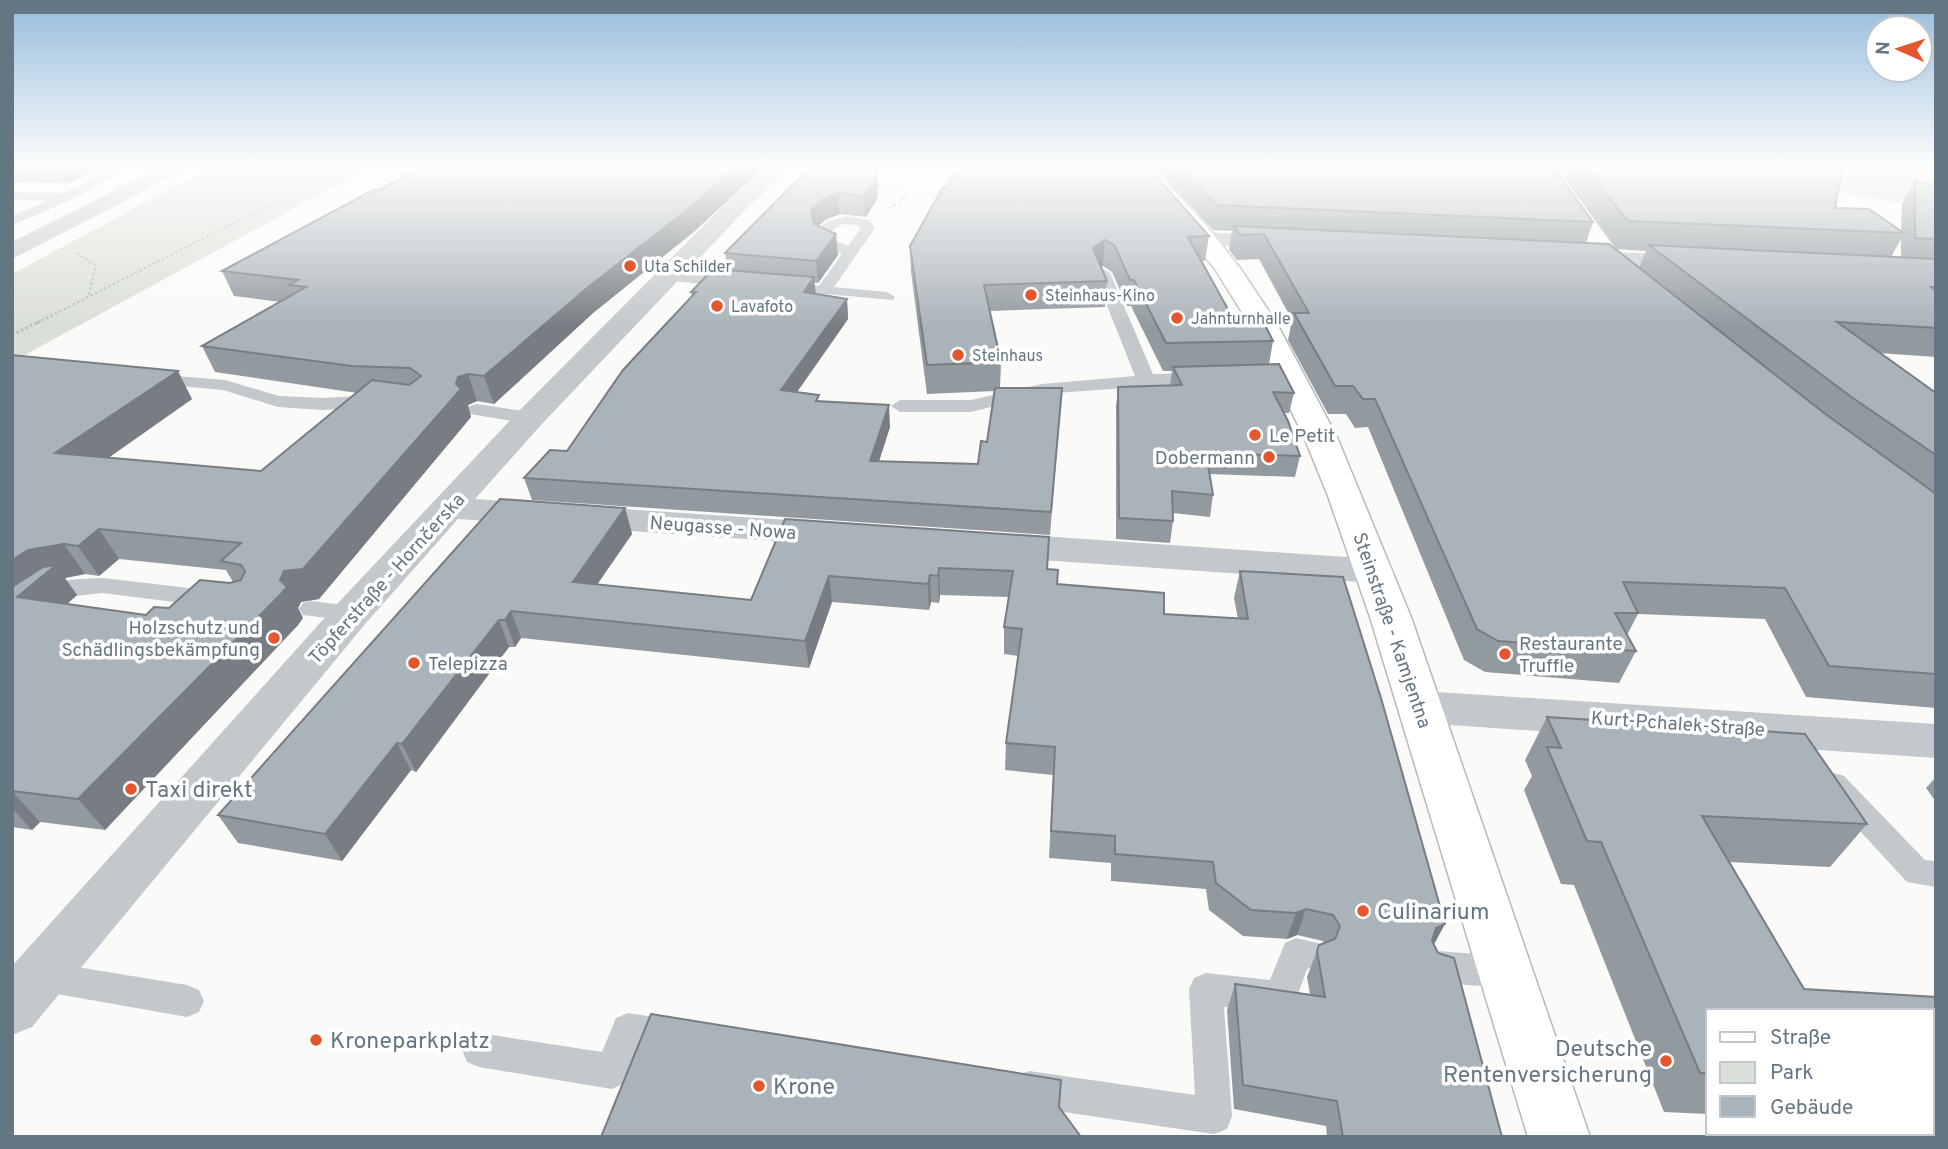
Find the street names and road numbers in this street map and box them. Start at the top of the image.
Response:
street label: Töpferstraße - Hornčerska [304,489,471,670]
street label: Neugasse - Nowa [649,512,797,546]
street label: Steinstraße - Kamjentna [1346,530,1436,732]
street label: Kurt-Pchalek-Straße [1590,707,1766,743]

